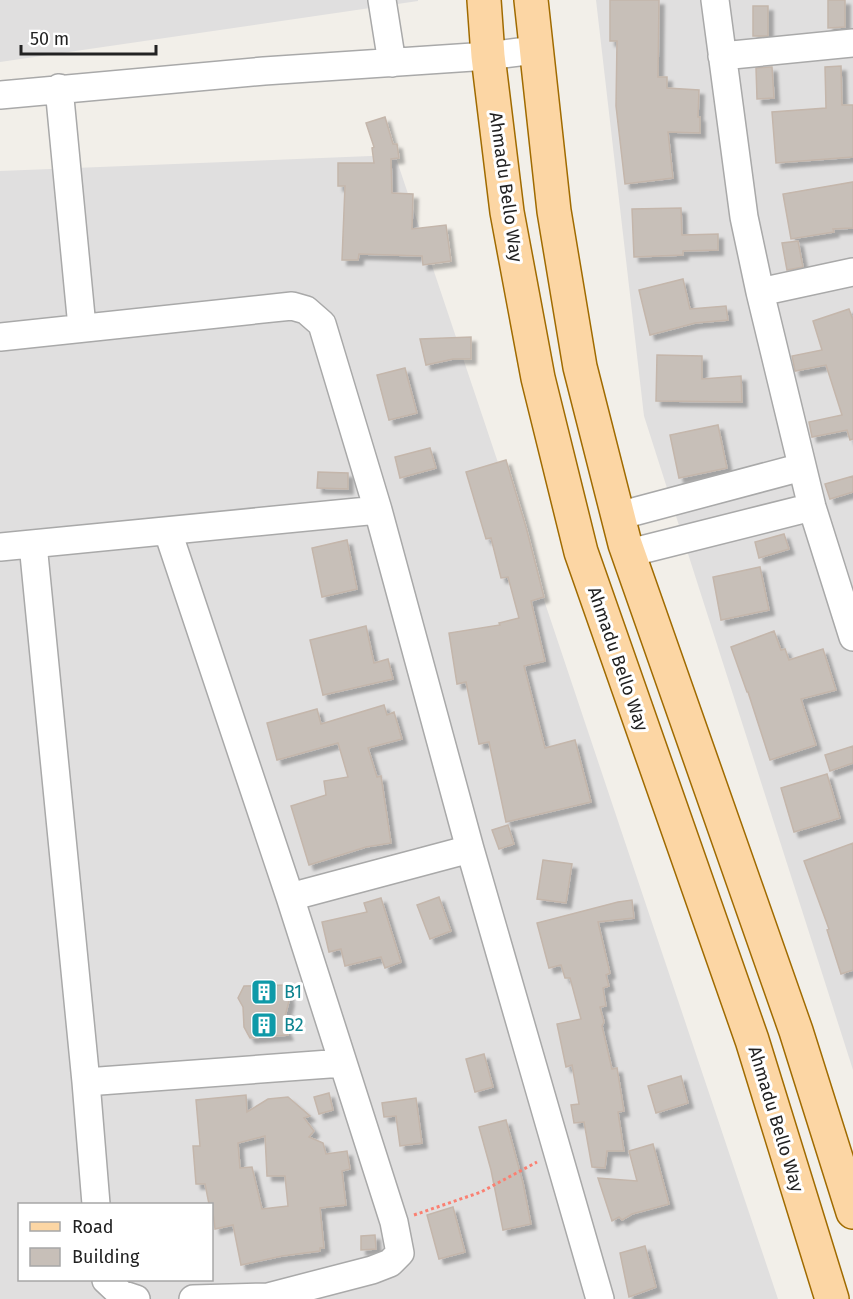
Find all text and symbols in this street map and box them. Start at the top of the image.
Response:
scale bar [21,18,156,56]
text: 50 m [30,28,69,50]
street label: Ahmadu Bello Way [485,111,527,264]
street label: Ahmadu Bello Way [583,584,653,734]
building icon: B1 [249,977,279,1007]
place label: B1 [284,981,302,1003]
building icon: B2 [249,1010,279,1040]
place label: B2 [284,1014,304,1036]
street label: Ahmadu Bello Way [743,1043,809,1195]
legend [18,1203,213,1281]
text: Road [72,1216,114,1238]
text: Building [72,1246,140,1268]

